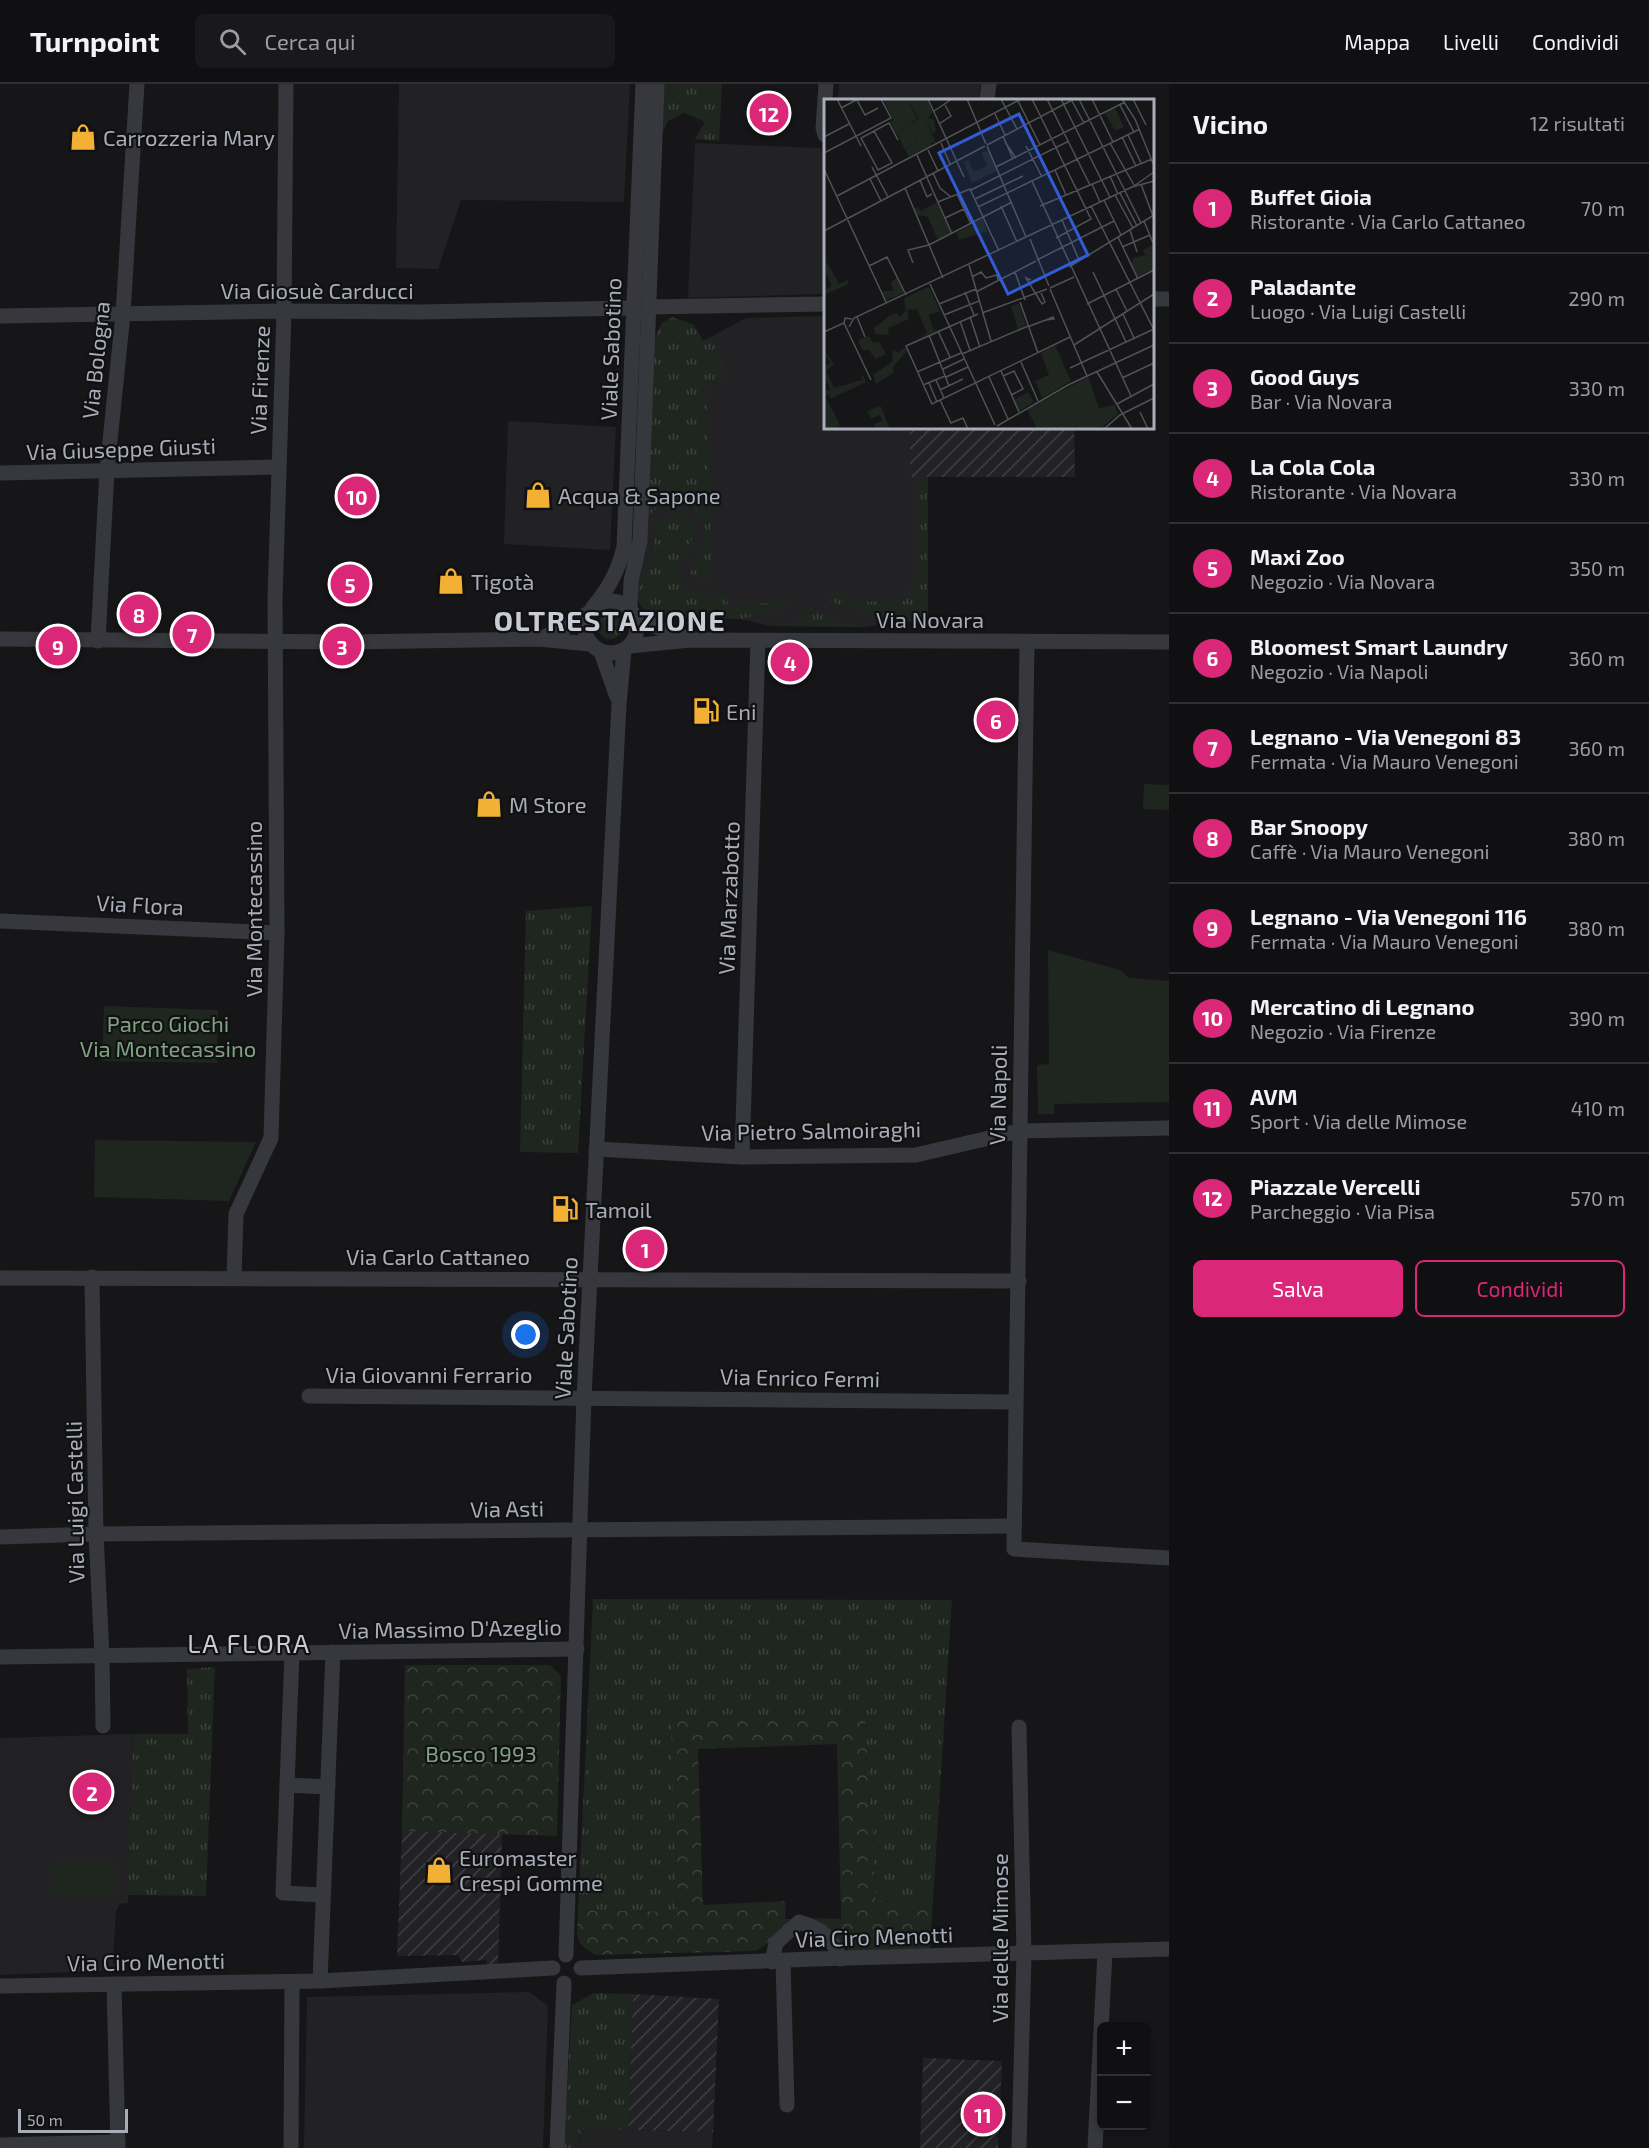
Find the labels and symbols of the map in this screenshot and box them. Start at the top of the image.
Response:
pin: 12 [750,90,788,135]
inset map [824,99,1154,429]
shop icon: Carrozzeria Mary [68,122,98,152]
place label: Carrozzeria Mary [103,124,275,150]
street label: Via Giosuè Carducci [220,277,414,303]
street label: Viale Sabotino [595,277,625,421]
street label: Via Bologna [76,300,114,420]
street label: Via Firenze [244,325,274,435]
street label: Via Giuseppe Giusti [26,432,216,464]
pin: 10 [338,474,376,518]
shop icon: Acqua & Sapone [523,480,553,510]
place label: Acqua & Sapone [558,482,721,508]
pin: 5 [330,562,370,606]
shop icon: Tigotà [436,566,466,596]
place label: Tigotà [471,568,534,594]
pin: 8 [120,592,158,636]
district label: OLTRESTAZIONE [494,603,726,637]
street label: Via Novara [876,606,984,632]
pin: 7 [172,612,212,656]
pin: 9 [38,624,78,668]
pin: 3 [322,624,362,668]
pin: 4 [770,640,810,684]
fuel station icon: Eni [691,696,721,726]
place label: Eni [726,698,757,724]
pin: 6 [976,698,1016,742]
shop icon: M Store [474,789,504,819]
place label: M Store [509,791,587,817]
street label: Via Montecassino [240,821,266,997]
street label: Via Marzabotto [712,821,744,975]
street label: Via Flora [96,889,184,919]
park label: Parco Giochi Via Montecassino [80,1010,256,1061]
street label: Via Napoli [983,1044,1011,1146]
street label: Via Pietro Salmoiraghi [701,1115,921,1145]
fuel station icon: Tamoil [550,1194,580,1224]
place label: Tamoil [585,1196,652,1222]
pin: 1 [626,1226,664,1272]
street label: Via Carlo Cattaneo [346,1243,530,1269]
street label: Viale Sabotino [548,1256,582,1400]
your location [511,1320,540,1349]
street label: Via Giovanni Ferrario [326,1361,532,1387]
street label: Via Enrico Fermi [720,1363,880,1391]
street label: Via Luigi Castelli [60,1421,88,1583]
street label: Via Asti [470,1494,544,1522]
street label: Via Massimo D'Azeglio [338,1613,562,1643]
district label: LA FLORA [187,1627,311,1658]
park label: Bosco 1993 [425,1740,537,1766]
pin: 2 [72,1770,112,1814]
place label: Euromaster Crespi Gomme [459,1844,603,1895]
street label: Via delle Mimose [986,1853,1012,2023]
shop icon: Euromaster Crespi Gomme [424,1855,454,1885]
street label: Via Ciro Menotti [794,1920,954,1952]
street label: Via Ciro Menotti [67,1947,225,1975]
pin: 11 [964,2092,1002,2136]
scale bar [18,2106,128,2134]

